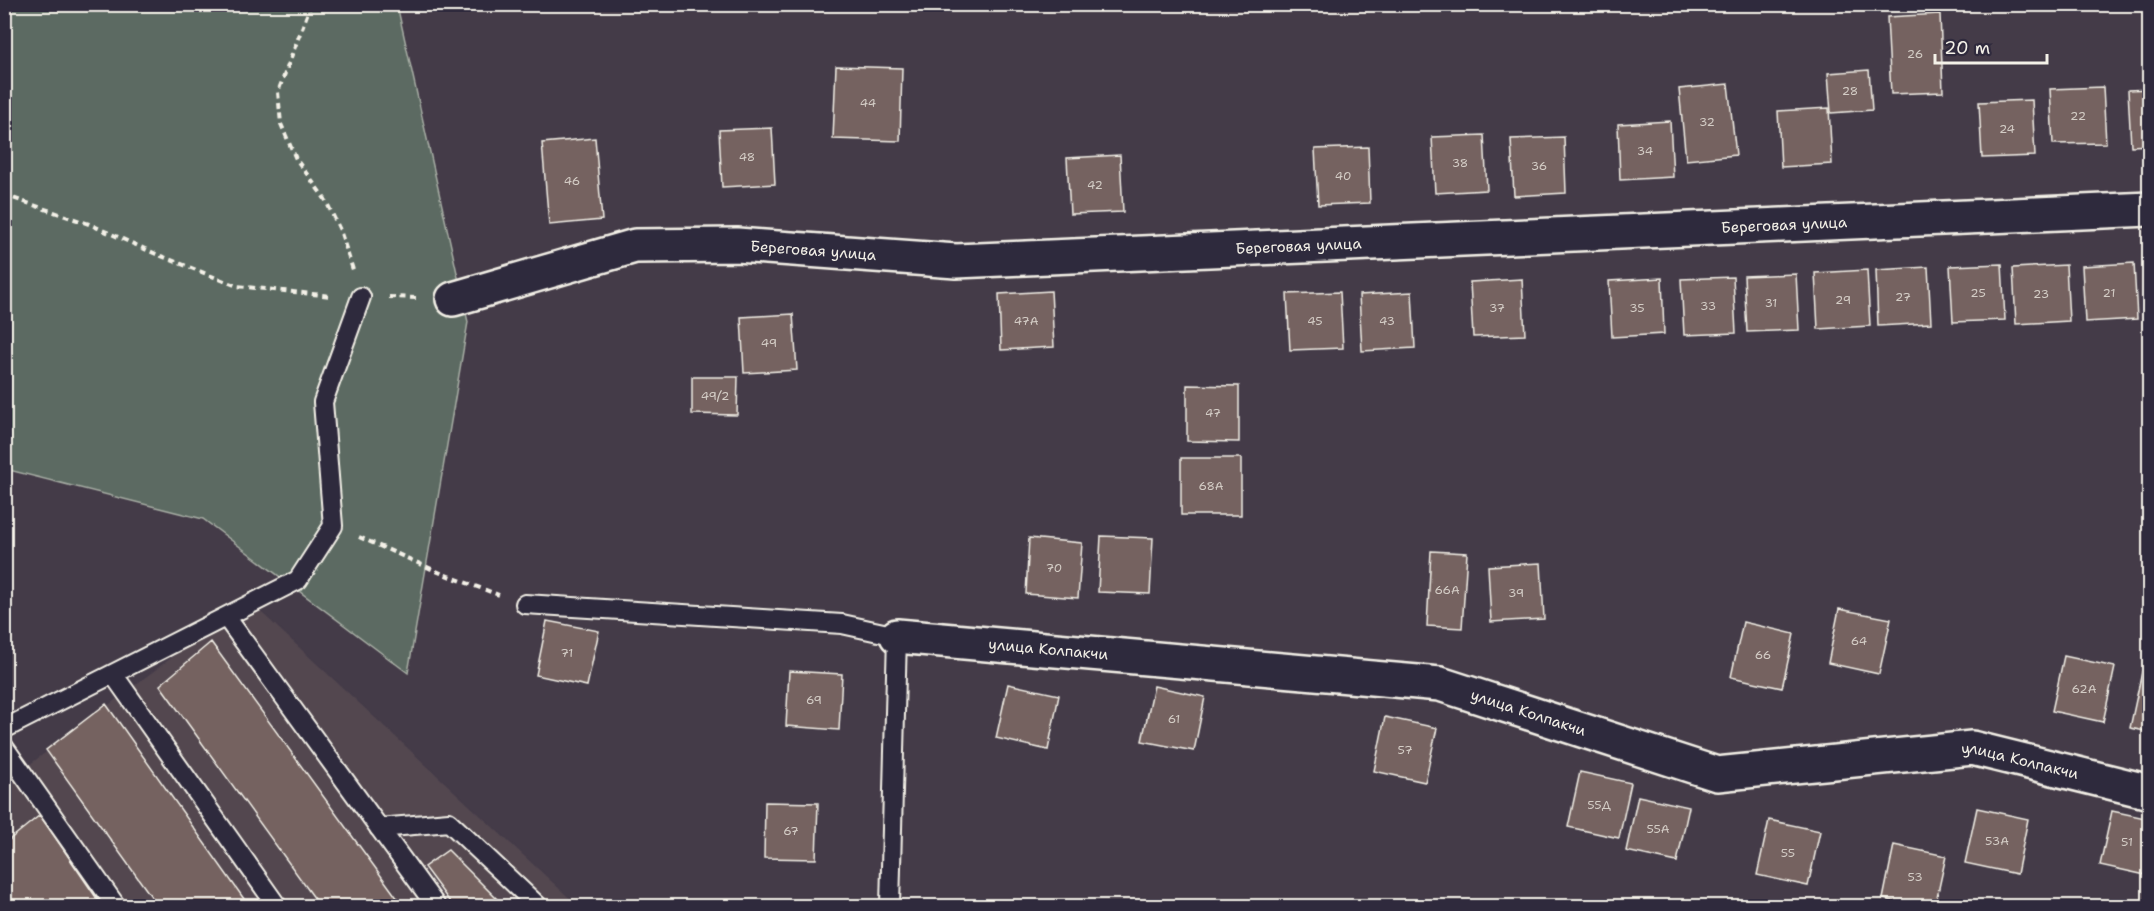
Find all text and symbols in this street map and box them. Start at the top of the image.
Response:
scale bar [1935,27,2048,65]
text: 20 m [1944,36,1990,60]
house number: 26 [1907,46,1923,62]
house number: 28 [1842,83,1858,99]
house number: 44 [860,95,876,111]
house number: 22 [2070,108,2086,124]
house number: 32 [1699,114,1715,130]
house number: 24 [1999,121,2015,137]
house number: 34 [1637,143,1653,159]
house number: 48 [739,149,755,165]
house number: 38 [1452,155,1468,171]
house number: 36 [1531,158,1547,174]
house number: 40 [1335,168,1351,184]
house number: 46 [564,173,580,189]
house number: 42 [1087,177,1103,193]
street label: Береговая улица [1721,212,1848,238]
street label: Береговая улица [1235,233,1363,259]
street label: Береговая улица [750,236,877,265]
house number: 25 [1970,285,1986,301]
house number: 21 [2103,285,2115,301]
house number: 23 [2033,286,2049,302]
house number: 27 [1895,289,1911,305]
house number: 29 [1835,292,1851,308]
house number: 31 [1765,295,1777,311]
house number: 33 [1700,298,1716,314]
house number: 37 [1489,300,1505,316]
house number: 35 [1629,300,1645,316]
house number: 47А [1014,313,1039,329]
house number: 45 [1307,313,1323,329]
house number: 43 [1379,313,1395,329]
house number: 49 [761,335,777,351]
house number: 49/2 [701,388,729,404]
house number: 47 [1205,405,1221,421]
house number: 68А [1198,478,1224,494]
house number: 70 [1046,560,1062,576]
house number: 66А [1434,582,1460,598]
house number: 39 [1508,585,1524,601]
house number: 64 [1851,633,1867,649]
street label: улица Колпакчи [988,634,1109,665]
house number: 71 [561,645,573,661]
house number: 66 [1755,647,1771,663]
house number: 62А [2072,681,2097,697]
street label: улица Колпакчи [1468,685,1589,741]
house number: 69 [806,692,822,708]
house number: 61 [1168,711,1180,727]
street label: улица Колпакчи [1960,738,2081,784]
house number: 57 [1397,742,1413,758]
house number: 55Д [1587,797,1611,813]
house number: 55А [1646,821,1670,837]
house number: 67 [783,823,799,839]
house number: 53А [1985,833,2009,849]
house number: 51 [2121,834,2133,850]
house number: 55 [1781,845,1795,861]
house number: 53 [1907,869,1923,885]

